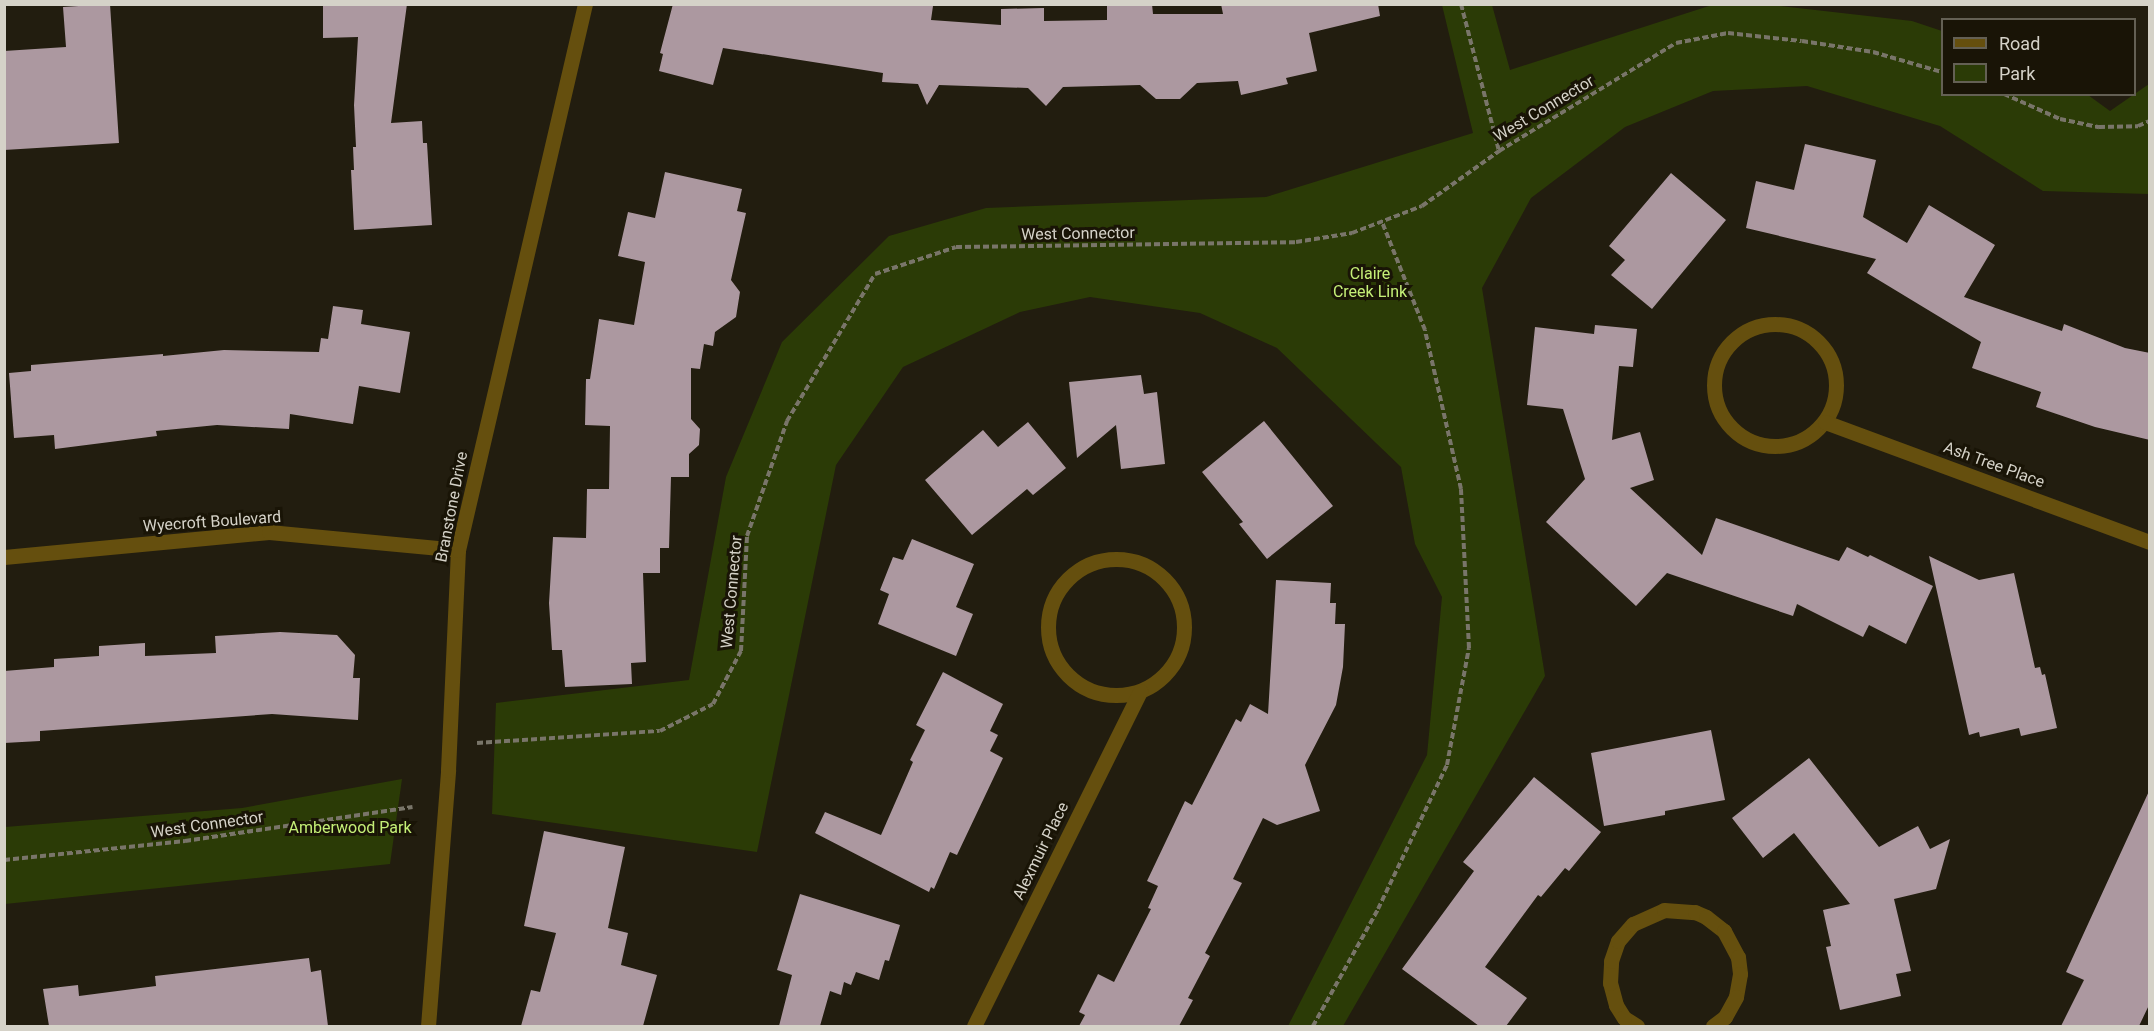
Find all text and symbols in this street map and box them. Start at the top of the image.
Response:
legend [1941,18,2136,96]
text: Road [1999,33,2040,54]
text: Park [1999,63,2035,84]
street label: West Connector [1490,72,1598,146]
street label: West Connector [1021,223,1135,245]
park label: Claire Creek Link [1333,264,1407,302]
street label: Ash Tree Place [1941,438,2047,492]
street label: Branstone Drive [432,450,472,564]
street label: Wyecroft Boulevard [142,508,282,536]
street label: West Connector [717,535,747,649]
street label: Alexmuir Place [1009,799,1073,903]
street label: West Connector [149,808,265,842]
park label: Amberwood Park [288,818,412,838]

